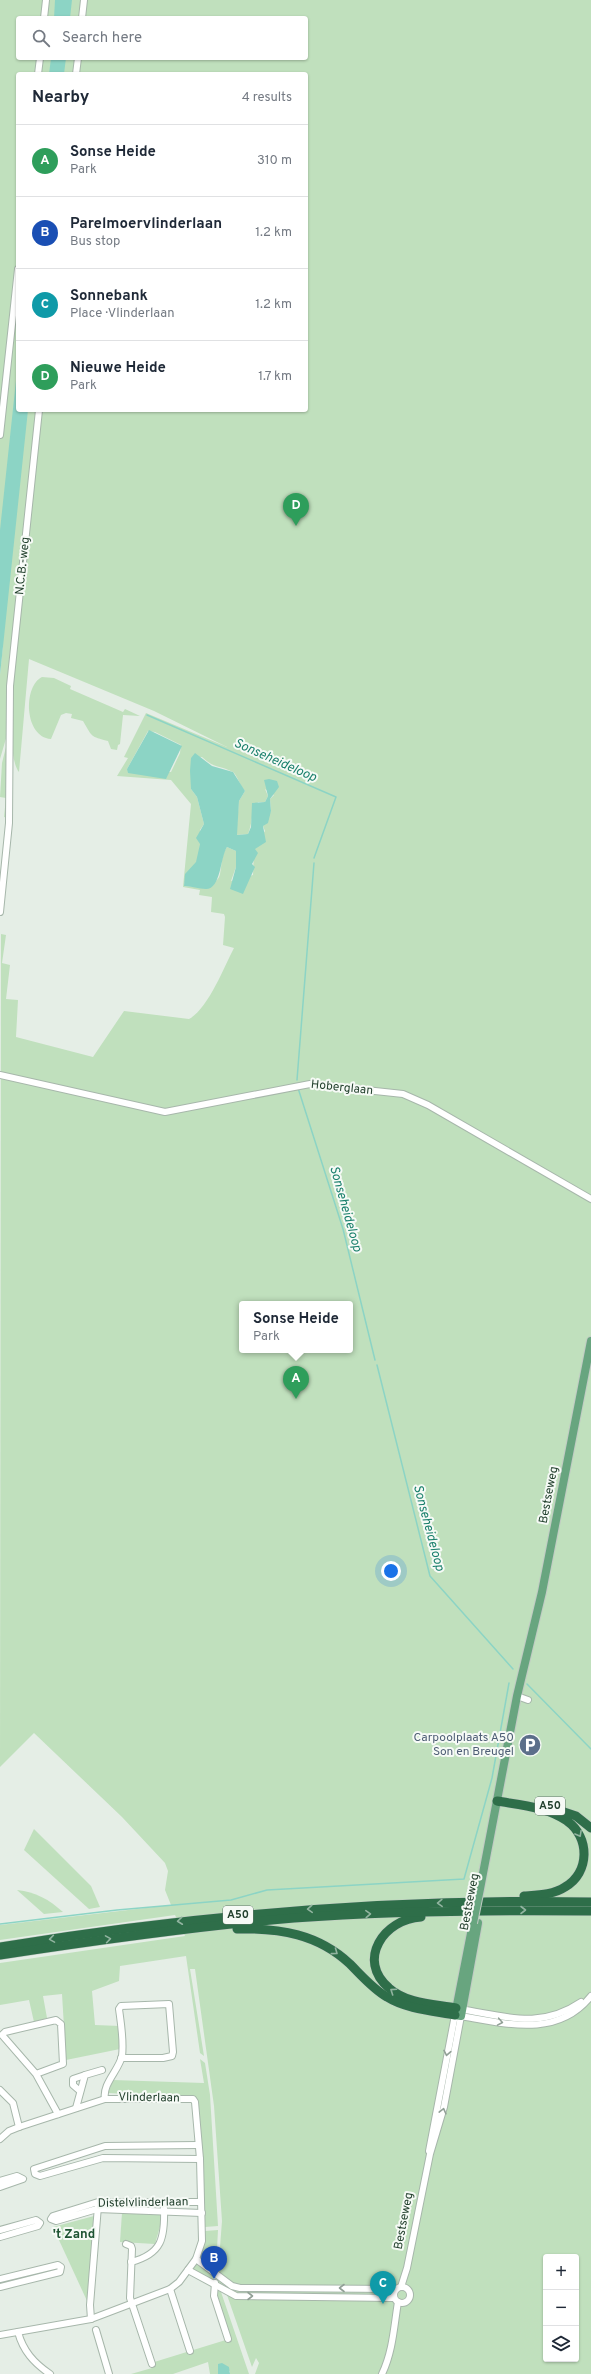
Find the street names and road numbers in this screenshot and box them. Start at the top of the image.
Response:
street label: N.C.B.-weg [12,536,34,596]
street label: Hoberglaan [310,1077,374,1099]
street label: Bestseweg [536,1465,562,1525]
road number: A50 [535,1797,565,1815]
street label: Bestseweg [457,1872,483,1932]
road number: A50 [223,1906,253,1924]
street label: Vlinderlaan [118,2089,180,2107]
street label: Bestseweg [391,2191,417,2251]
street label: Distelvlinderlaan [98,2194,188,2212]

